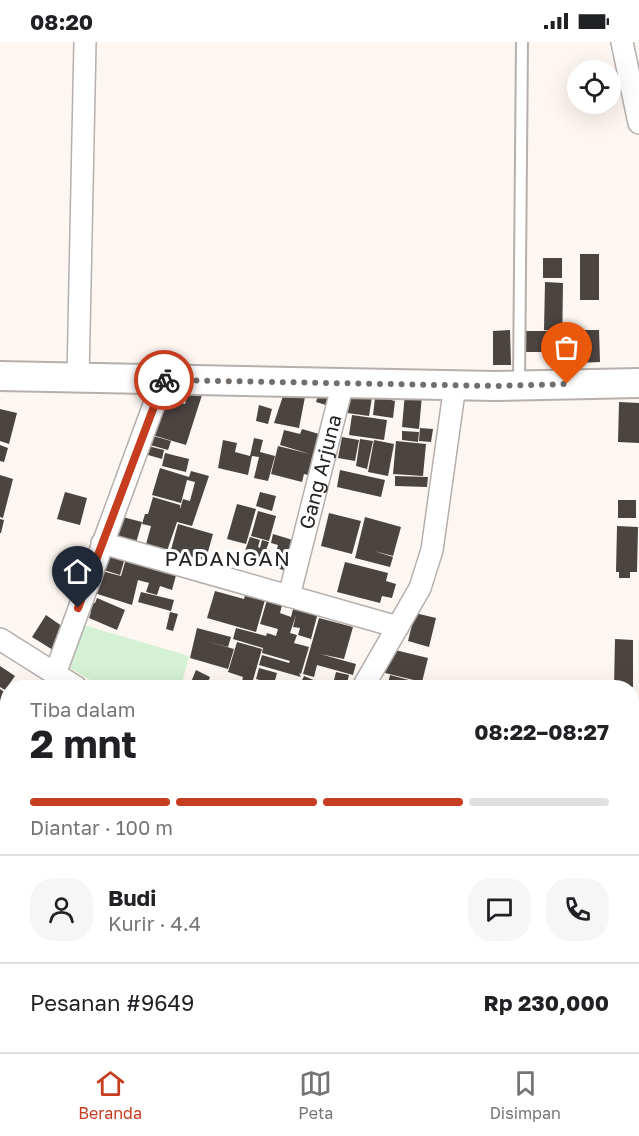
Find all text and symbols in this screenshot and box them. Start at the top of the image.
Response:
text: 08:20 [30,8,93,35]
map controls [567,60,621,114]
button: locate [567,60,621,114]
pin [541,322,592,384]
icon: bag [550,331,583,364]
courier [134,350,194,410]
icon: bike [148,364,181,397]
street label: Gang Arjuna [293,412,346,532]
district label: PADANGAN [165,545,291,571]
pin [52,546,103,608]
icon: home [61,555,94,588]
text: Tiba dalam [30,697,135,721]
text: 08:22–08:27 [474,718,609,745]
text: 2 mnt [30,720,137,767]
text: Diantar · 100 m [30,815,173,839]
button: person [30,878,93,941]
button: chat [468,878,531,941]
button: phone [546,878,609,941]
text: Budi [108,884,156,911]
text: Kurir · 4.4 [108,911,201,935]
text: Pesanan #9649 [30,989,194,1016]
text: Rp 230,000 [484,989,609,1016]
tab: Beranda [78,1067,142,1123]
tab: Peta [298,1067,333,1123]
tab: Disimpan [490,1067,561,1123]

